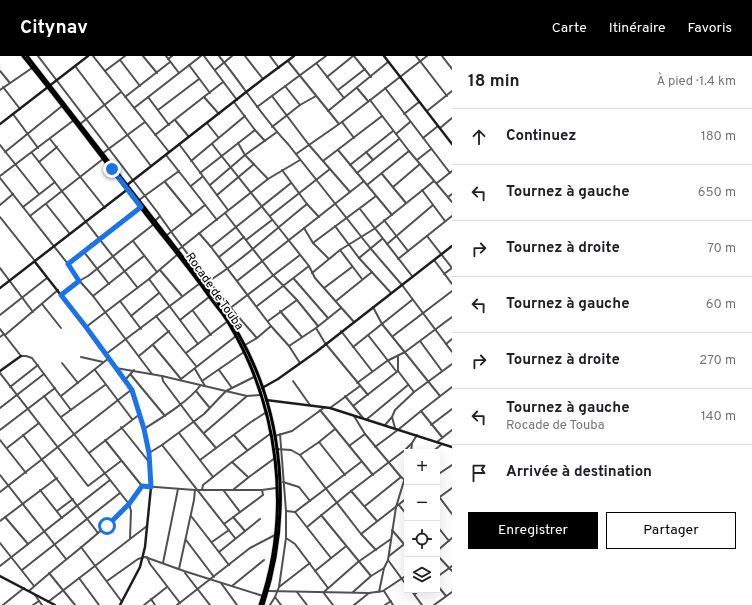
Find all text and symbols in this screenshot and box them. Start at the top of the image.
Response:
text: Citynav [20,16,88,40]
text: Carte [552,20,587,37]
text: Itinéraire [609,20,666,37]
text: Favoris [688,20,732,37]
text: 18 min [468,71,520,93]
text: À pied · 1.4 km [657,74,736,90]
icon: ahead [468,126,490,148]
text: Continuez [506,127,576,146]
text: 180 m [701,129,736,145]
route end [103,160,121,178]
icon: left [468,182,490,204]
text: Tournez à gauche [506,183,630,202]
text: 650 m [698,185,736,201]
icon: right [468,238,490,260]
text: Tournez à droite [506,239,620,258]
text: 70 m [707,241,736,257]
street label: Rocade de Touba [182,250,247,333]
icon: left [468,294,490,316]
text: Tournez à gauche [506,295,630,314]
text: 60 m [706,297,736,313]
icon: right [468,350,490,372]
text: Tournez à droite [506,351,620,370]
text: 270 m [699,353,736,369]
text: Tournez à gauche [506,399,630,418]
icon: left [468,406,490,428]
text: 140 m [701,409,736,425]
text: Rocade de Touba [506,418,605,434]
map controls [404,449,440,593]
button: + [404,449,440,485]
icon: arrive [468,462,490,484]
text: Arrivée à destination [506,463,652,482]
button: − [404,485,440,521]
button: Enregistrer [468,512,598,549]
button: Partager [606,512,736,549]
route start [98,517,116,535]
button: locate [404,521,440,557]
button: layers [404,557,440,593]

